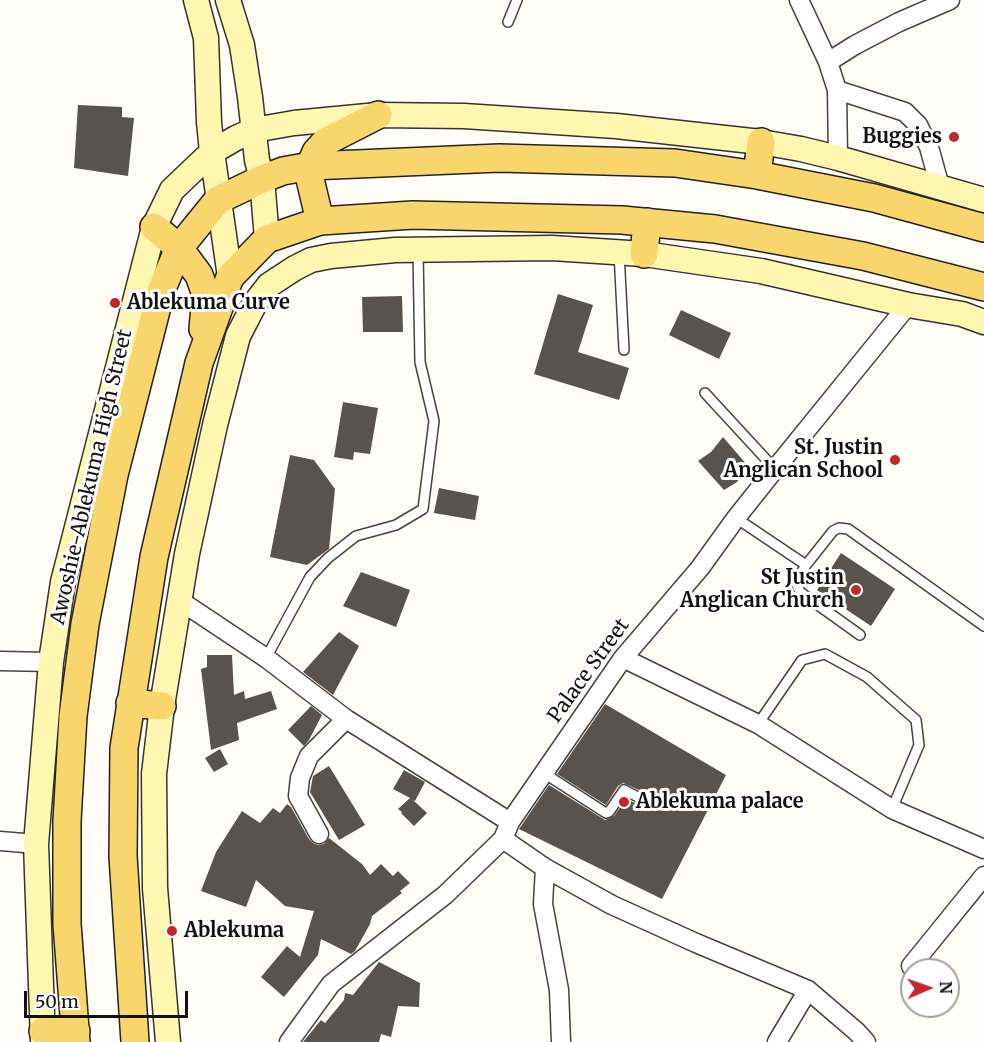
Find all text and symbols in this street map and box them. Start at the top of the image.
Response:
place label: Buggies [862,125,942,149]
marker: Buggies [947,130,961,144]
place label: Ablekuma Curve [127,291,290,315]
marker: Ablekuma Curve [108,296,122,310]
street label: Awoshie-Ablekuma High Street [46,327,138,627]
place label: St. Justin Anglican School [724,436,883,483]
marker: St. Justin Anglican School [888,453,902,467]
place label: St Justin Anglican Church [680,566,844,613]
marker: St Justin Anglican Church [849,583,863,597]
street label: Palace Street [543,614,635,728]
place label: Ablekuma palace [636,790,804,814]
marker: Ablekuma palace [617,795,631,809]
place label: Ablekuma [184,919,284,943]
marker: Ablekuma [165,924,179,938]
north arrow [900,958,960,1018]
scale bar [27,979,190,1017]
text: N [936,981,956,994]
text: 50 m [35,990,79,1013]

